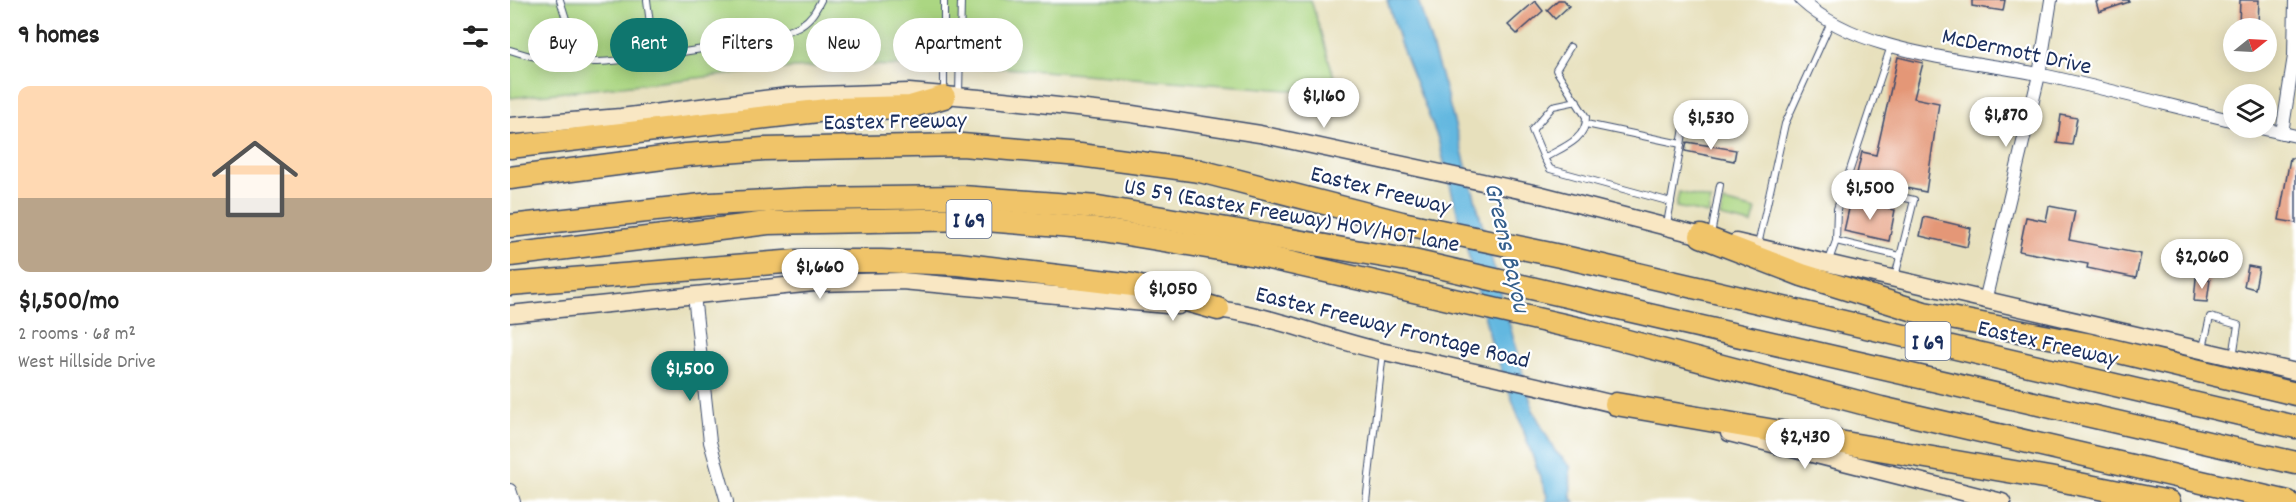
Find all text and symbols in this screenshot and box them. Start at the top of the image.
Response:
text: 9 homes [18,18,100,55]
chip: Buy [528,18,598,72]
chip: Rent [610,18,688,72]
chip: Filters [700,18,794,72]
chip: New [806,18,881,72]
chip: Apartment [893,18,1023,72]
north arrow [2223,18,2277,72]
map controls [2223,18,2277,138]
icon: filters [459,20,492,53]
street label: McDermott Drive [1938,20,2094,85]
pin: $1,160 [1275,78,1373,129]
text: $1,160 [1302,83,1346,111]
button: layers [2223,84,2277,138]
pin: $1,870 [1957,97,2055,148]
pin: $1,530 [1662,100,1760,151]
text: $1,870 [1984,102,2028,130]
street label: Eastex Freeway [823,105,968,141]
text: $1,530 [1687,105,1735,133]
icon: home [201,125,309,233]
street label: Eastex Freeway [1307,158,1455,226]
pin: $1,500 [1821,170,1919,221]
street label: US 59 (Eastex Freeway) HOV/HOT lane [1121,171,1462,263]
text: $1,500 [1845,175,1895,203]
water label: Greens Bayou [1473,179,1539,318]
road number: I 69 [946,200,992,238]
pin: $2,060 [2153,239,2251,290]
text: $2,060 [2175,244,2229,272]
pin: $1,660 [771,249,869,300]
text: $1,660 [796,254,844,282]
pin: $1,050 [1124,271,1222,322]
text: $1,050 [1148,276,1198,304]
street label: Eastex Freeway Frontage Road [1252,278,1533,379]
text: $1,500/mo [18,284,119,321]
street label: Eastex Freeway [1974,312,2122,378]
text: 2 rooms · 68 m² [18,321,136,349]
road number: I 69 [1906,322,1950,360]
text: West Hillside Drive [18,349,155,377]
pin: $1,500 [641,351,739,402]
text: $1,500 [665,356,715,384]
pin: $2,430 [1756,419,1854,470]
text: $2,430 [1780,424,1830,452]

